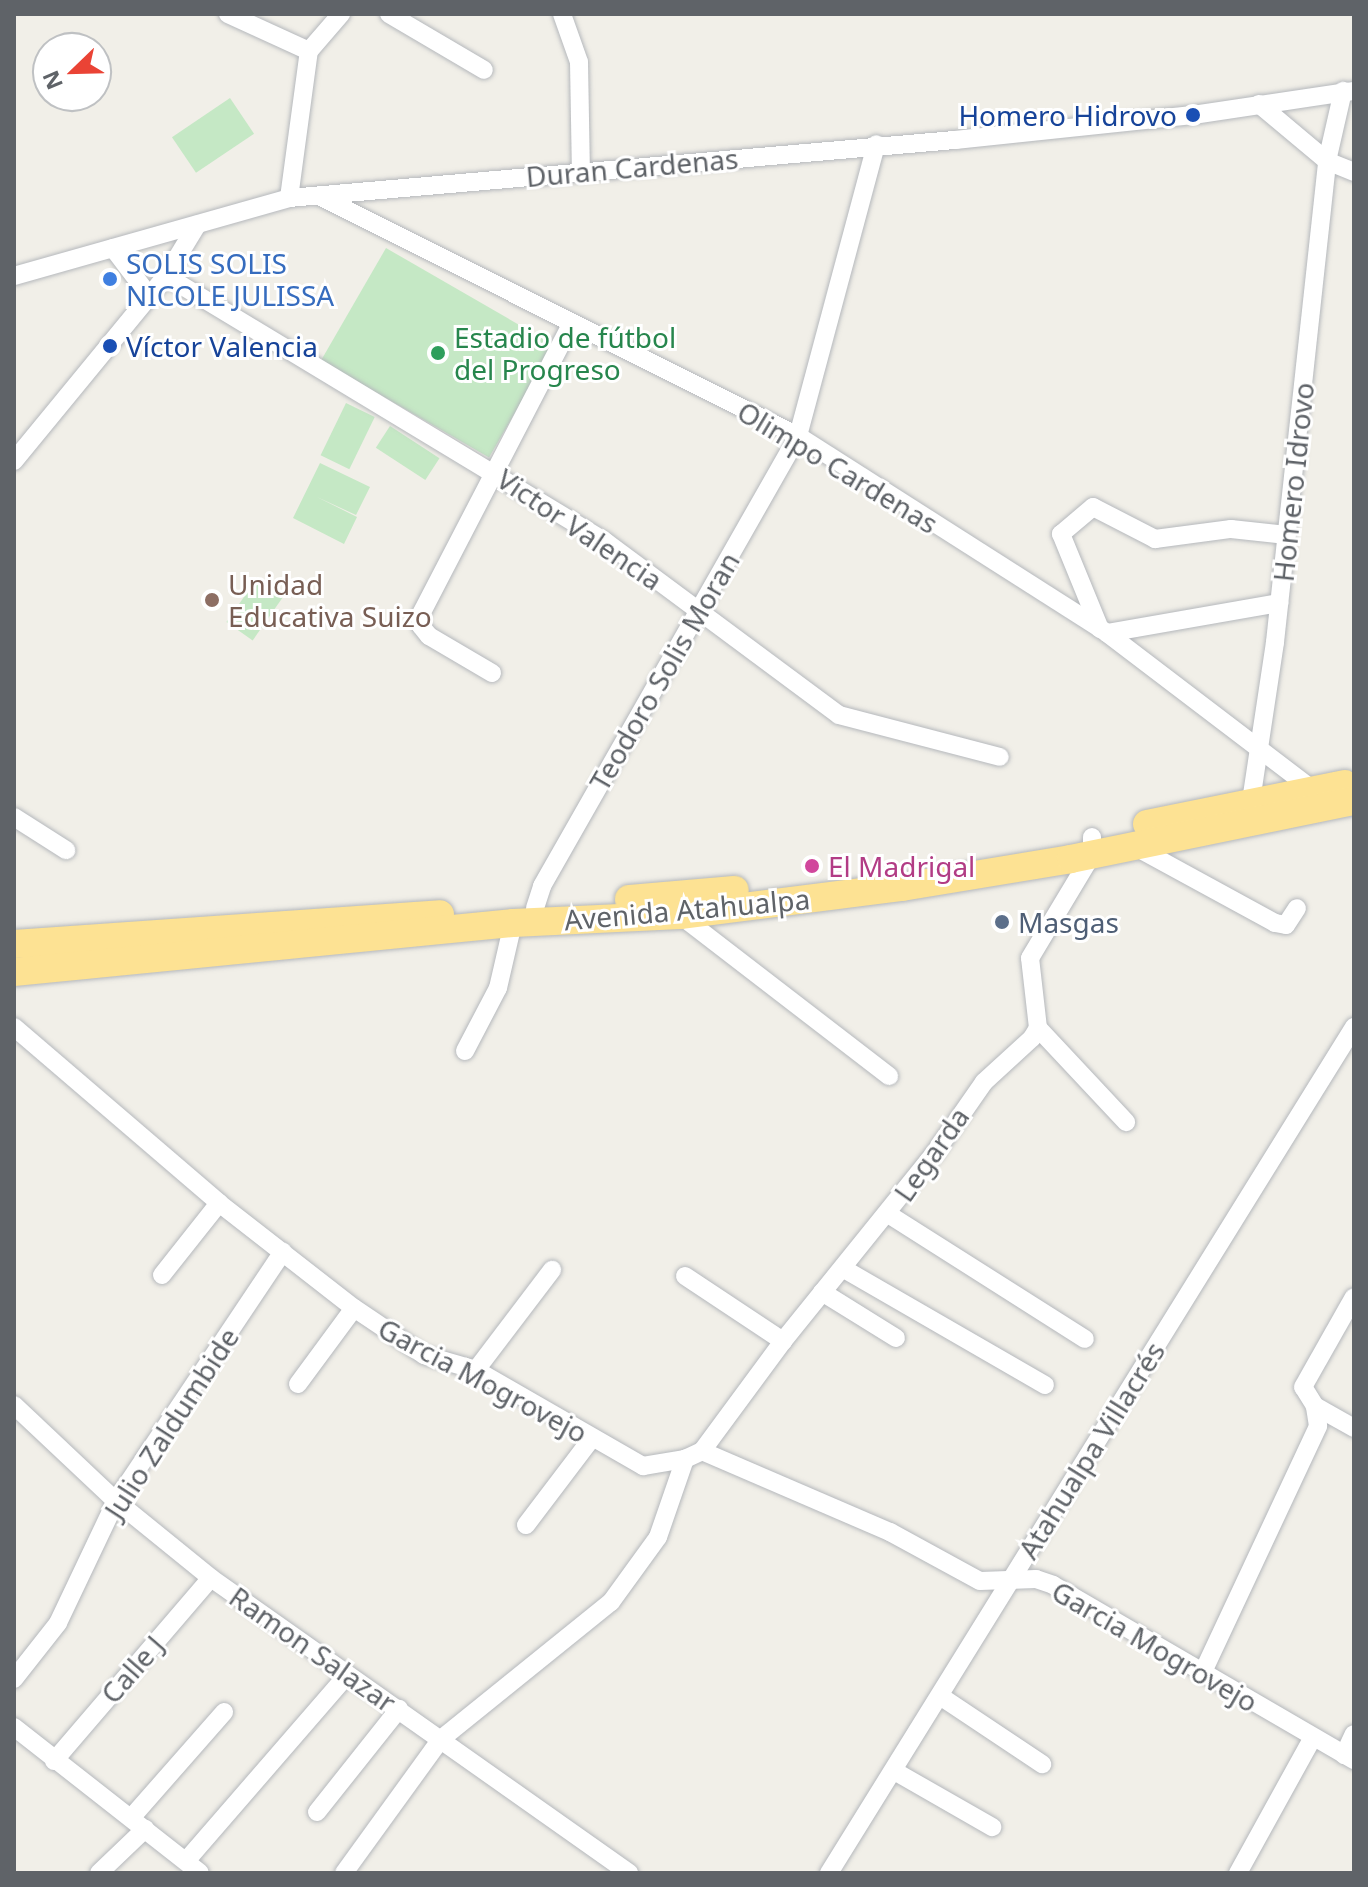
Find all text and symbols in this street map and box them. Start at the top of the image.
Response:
north arrow [32,32,112,112]
text: N [34,67,69,95]
place label: Homero Hidrovo [958,98,1177,132]
marker: Homero Hidrovo [1184,106,1202,124]
street label: Duran Cardenas [524,141,740,193]
place label: SOLIS SOLIS NICOLE JULISSA [126,246,334,312]
marker: SOLIS SOLIS NICOLE JULISSA [101,270,119,288]
place label: Estadio de fútbol del Progreso [454,320,676,386]
place label: Víctor Valencia [126,329,318,363]
marker: Víctor Valencia [101,337,119,355]
marker: Estadio de fútbol del Progreso [429,344,447,362]
street label: Homero Idrovo [1266,381,1320,583]
street label: Olimpo Cardenas [732,394,944,540]
street label: Victor Valencia [491,461,669,597]
street label: Teodoro Solis Moran [582,546,746,796]
place label: Unidad Educativa Suizo [228,567,432,633]
marker: Unidad Educativa Suizo [203,591,221,609]
place label: El Madrigal [828,849,975,883]
marker: El Madrigal [803,857,821,875]
street label: Avenida Atahualpa [563,882,811,936]
place label: Masgas [1018,905,1119,939]
marker: Masgas [993,913,1011,931]
street label: Legarda [886,1100,976,1208]
street label: Garcia Mogrovejo [373,1311,593,1449]
street label: Julio Zaldumbide [97,1321,245,1525]
street label: Atahualpa Villacrés [1011,1335,1171,1565]
street label: Garcia Mogrovejo [1046,1573,1264,1719]
street label: Ramon Salazar [223,1579,403,1719]
street label: Calle J [94,1628,170,1710]

